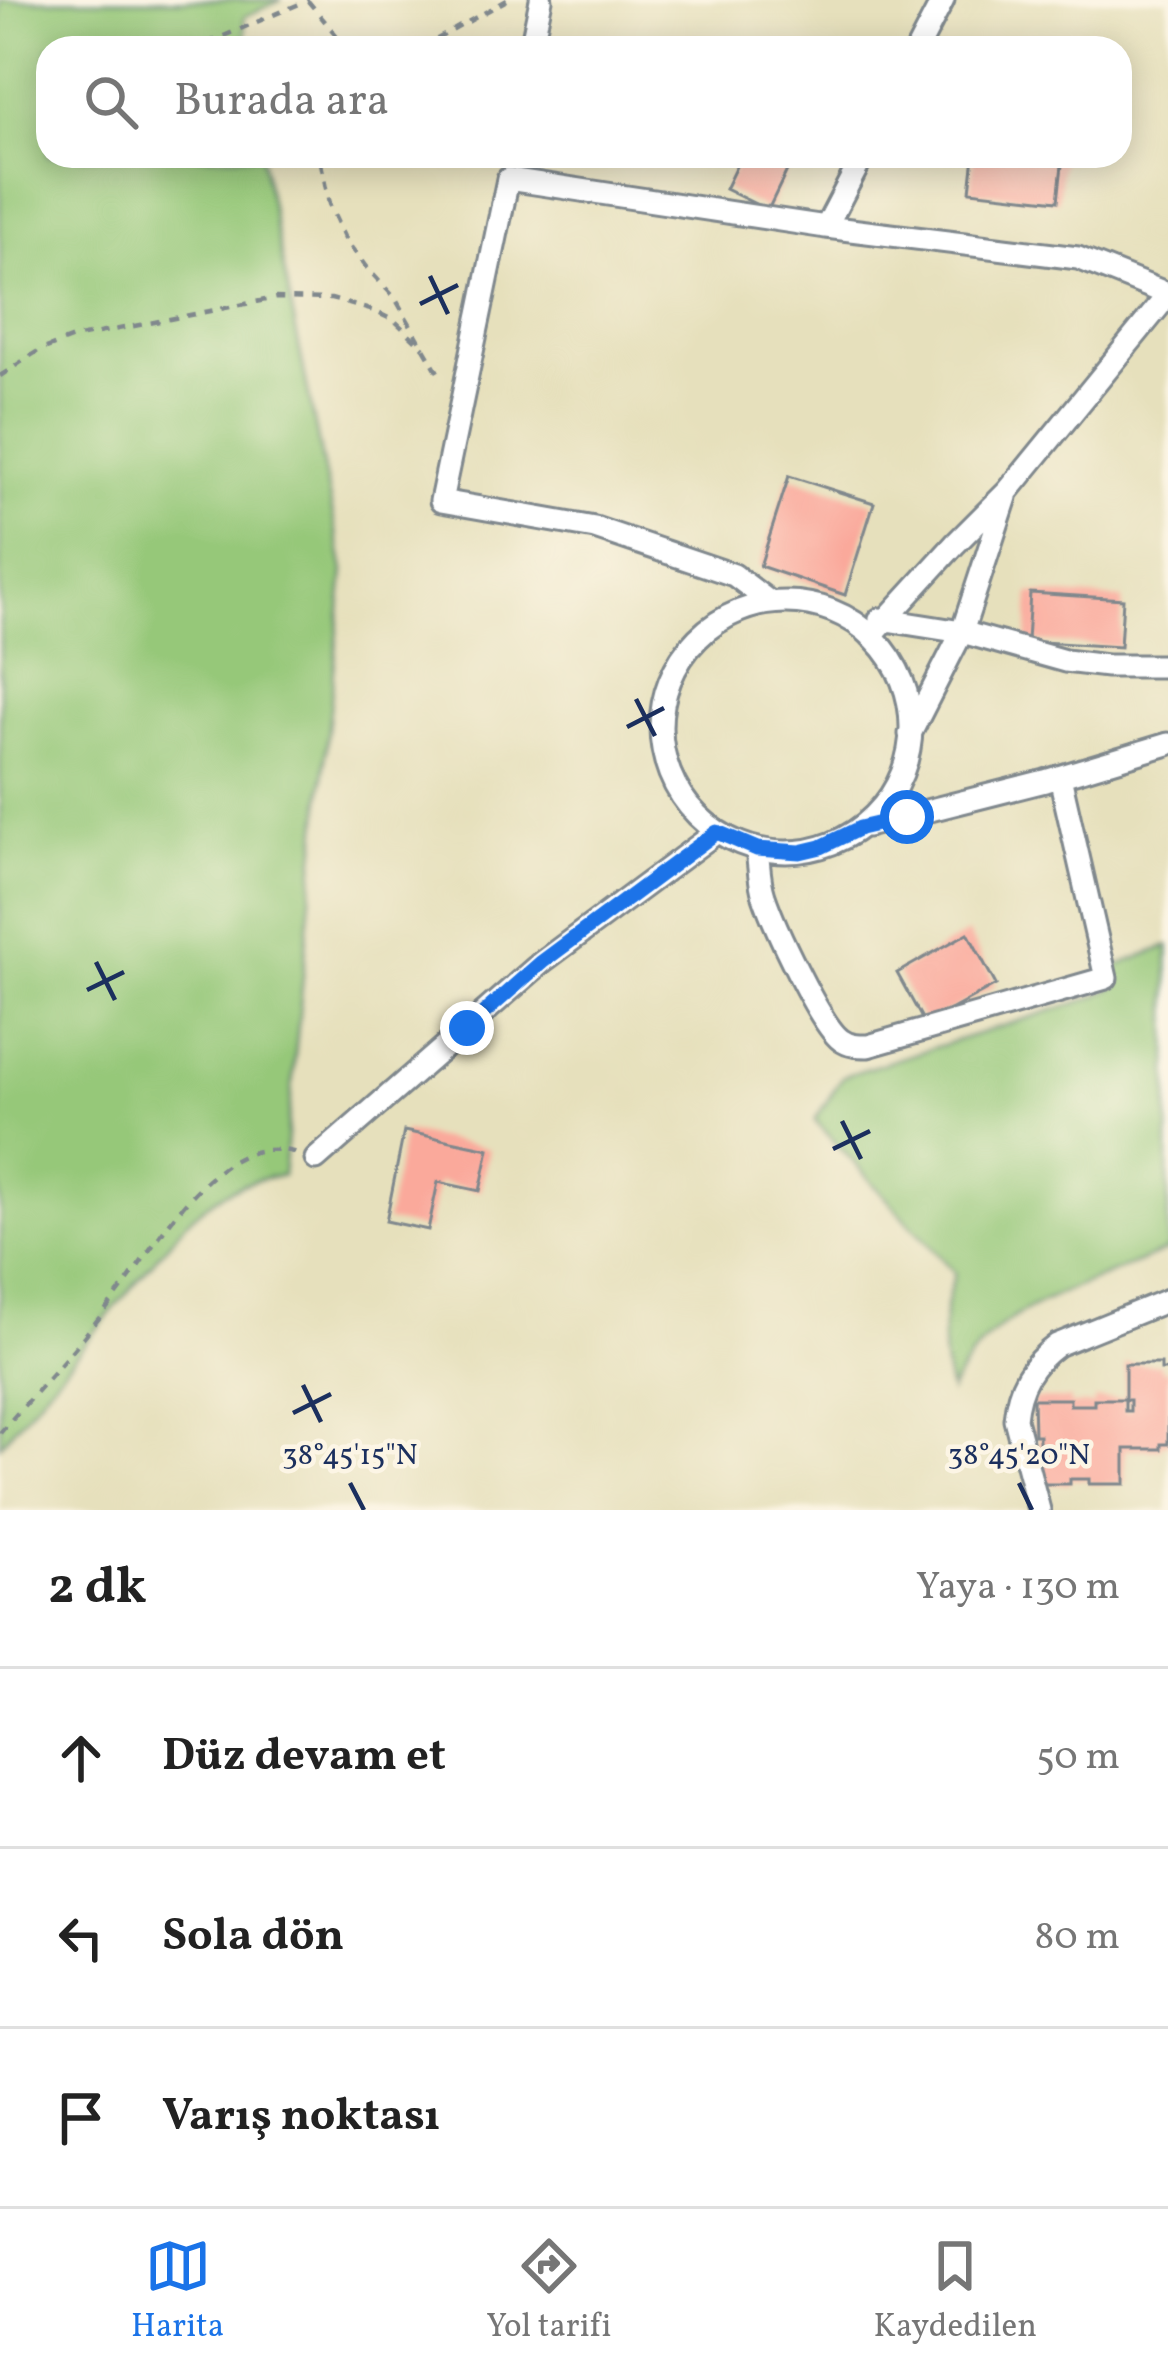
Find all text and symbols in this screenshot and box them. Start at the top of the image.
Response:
search box [36,36,1132,168]
icon: search [78,69,144,135]
text: Burada ara [174,71,389,134]
route start [880,790,934,844]
route end [440,1001,494,1055]
text: 38°45'15"N [282,1435,418,1477]
text: 38°45'20"N [948,1435,1090,1477]
text: 2 dk [48,1553,147,1624]
text: Yaya · 130 m [916,1561,1120,1615]
icon: ahead [48,1725,114,1791]
text: Düz devam et [162,1726,446,1789]
text: 50 m [1036,1731,1120,1785]
icon: left [48,1905,114,1971]
text: Sola dön [162,1906,344,1969]
text: 80 m [1034,1911,1120,1965]
icon: arrive [48,2085,114,2151]
text: Varış noktası [162,2086,440,2149]
tab: Harita [131,2233,224,2351]
tab: Yol tarifi [486,2233,611,2351]
tab: Kaydedilen [874,2233,1037,2351]

